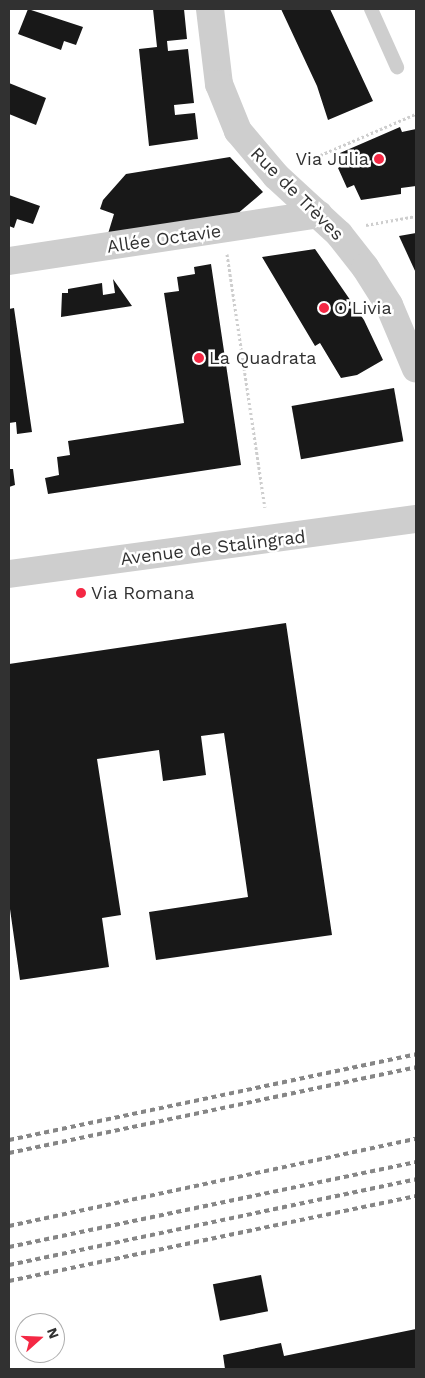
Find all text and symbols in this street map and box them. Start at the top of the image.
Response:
street label: Rue de Trèves [246,143,348,245]
place label: Via Julia [295,148,369,170]
marker: Via Julia [373,153,385,165]
street label: Allée Octavie [105,220,223,258]
place label: O'Livia [334,297,392,319]
marker: O'Livia [318,302,330,314]
place label: La Quadrata [209,347,317,369]
marker: La Quadrata [193,352,205,364]
street label: Avenue de Stalingrad [119,526,307,570]
place label: Via Romana [91,582,195,604]
marker: Via Romana [75,587,87,599]
north arrow [15,1313,65,1363]
text: N [44,1326,62,1341]

